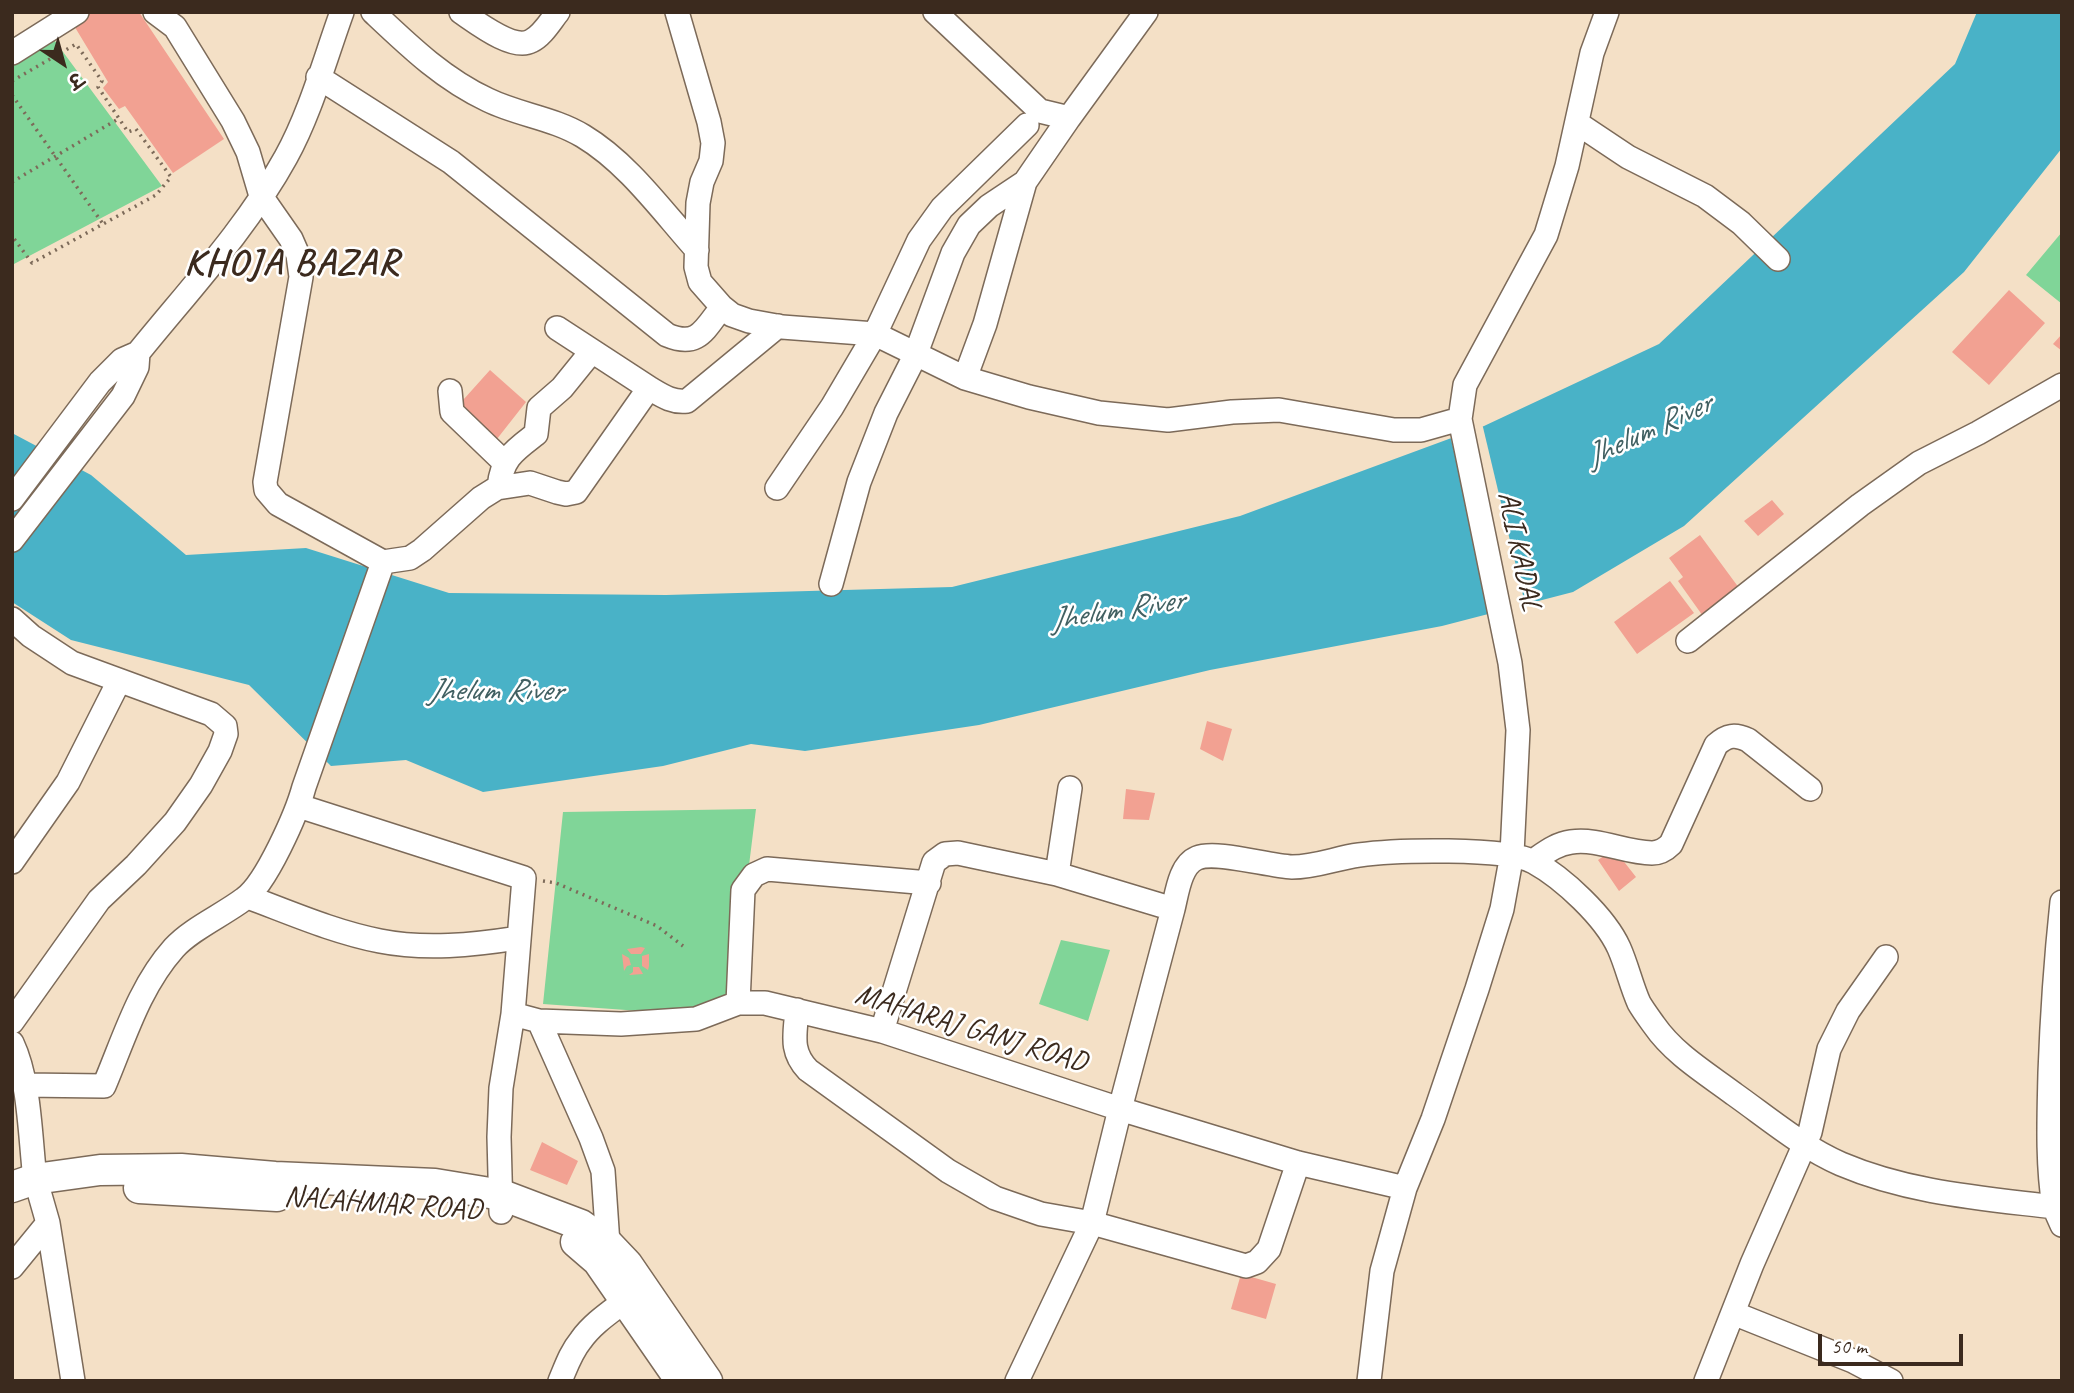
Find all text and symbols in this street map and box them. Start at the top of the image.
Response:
north arrow [28,28,98,98]
text: उ [63,67,88,93]
district label: KHOJA BAZAR [187,242,397,286]
water label: Jhelum River [1580,385,1718,477]
street label: ALI KADAL [1489,488,1549,614]
water label: Jhelum River [1048,582,1186,640]
water label: Jhelum River [428,673,562,711]
street label: MAHARAJ GANJ ROAD [851,977,1091,1081]
street label: NALAHMAR ROAD [283,1179,483,1229]
scale bar [1822,1320,1967,1364]
text: 50 m [1831,1333,1867,1359]

